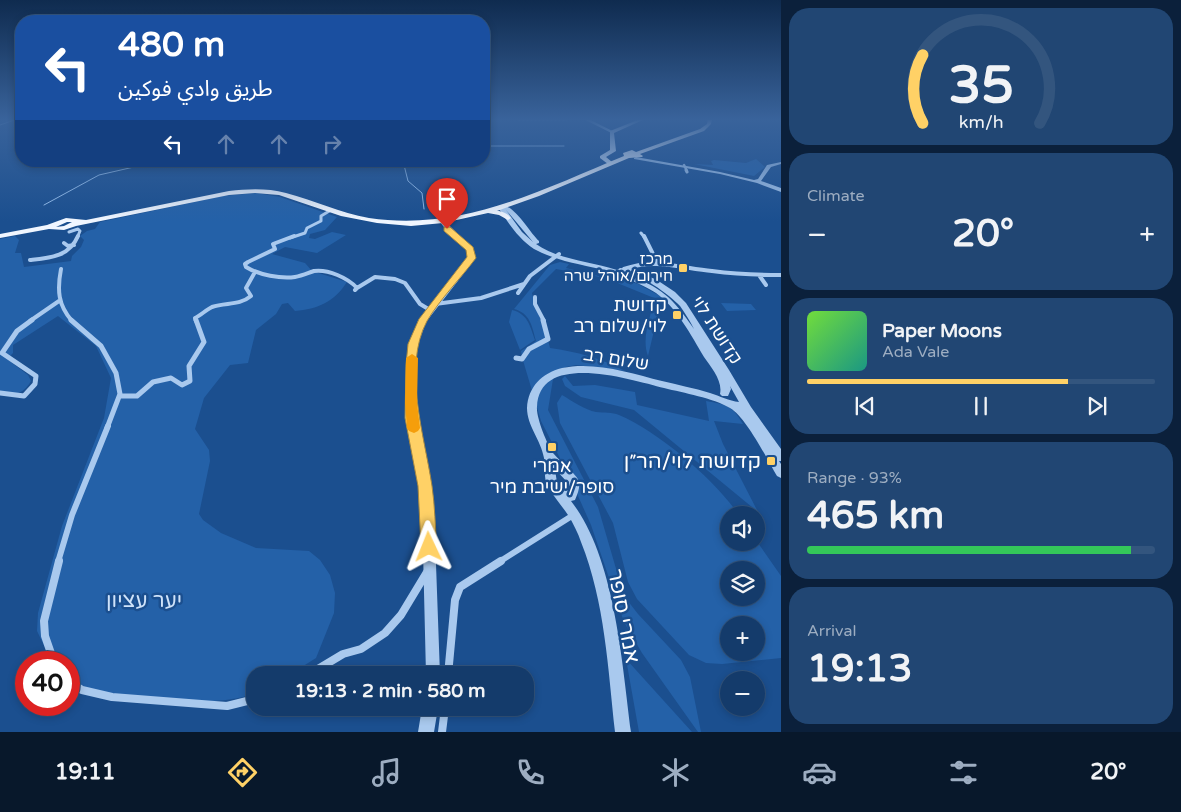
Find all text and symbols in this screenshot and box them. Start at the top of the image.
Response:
text: 480 m [118,24,225,66]
icon: left [35,35,100,100]
text: 35 [948,54,1014,117]
text: طريق وادي فوکين [118,76,273,102]
text: km/h [959,112,1003,133]
icon: left [159,130,187,158]
icon: ahead [212,130,240,158]
icon: ahead [265,130,293,158]
icon: right [318,130,346,158]
pin [426,178,468,229]
icon: arrive [433,185,461,213]
text: Climate [807,186,865,206]
text: 20° [952,211,1014,257]
text: − [807,218,827,252]
text: + [1139,218,1155,252]
place label: מרכז חירום/אוהל שרה [564,250,673,285]
marker: מרכז חירום/אוהל שרה [677,262,689,274]
street label: קדושת לוי [687,292,747,368]
place label: קדושת לוי/שלום רב [573,294,667,337]
marker: קדושת לוי/שלום רב [671,309,683,321]
text: Paper Moons [882,320,1002,342]
text: Ada Vale [882,342,949,362]
street label: שלום רב [581,343,651,375]
icon: previous [851,392,879,420]
icon: pause [967,392,995,420]
icon: next [1083,392,1111,420]
marker: אמרי סופר/ישיבת מיר [546,441,558,453]
place label: קדושת לוי/הר״ן [624,449,761,474]
place label: אמרי סופר/ישיבת מיר [490,455,614,498]
marker: קדושת לוי/הר״ן [765,455,777,467]
text: Range · 93% [807,468,902,488]
text: 465 km [807,493,944,539]
map controls [720,506,765,716]
button: sound [720,506,765,551]
position arrow [402,520,454,572]
button: layers [720,561,765,606]
street label: אמרי סופר [602,567,645,665]
park label: יער עציון [106,588,182,613]
button: + [720,616,765,661]
text: Arrival [807,621,856,641]
text: 19:13 [807,646,912,692]
speed limit sign: 40 [15,651,80,716]
button: − [720,671,765,716]
text: 19:13 · 2 min · 580 m [294,680,486,702]
icon: directions [225,755,260,790]
icon: music [369,755,404,790]
icon: phone [513,755,548,790]
icon: climate [658,755,693,790]
icon: car [802,755,837,790]
icon: filters [946,755,981,790]
text: 19:11 [55,759,116,785]
text: 20° [1090,759,1126,785]

